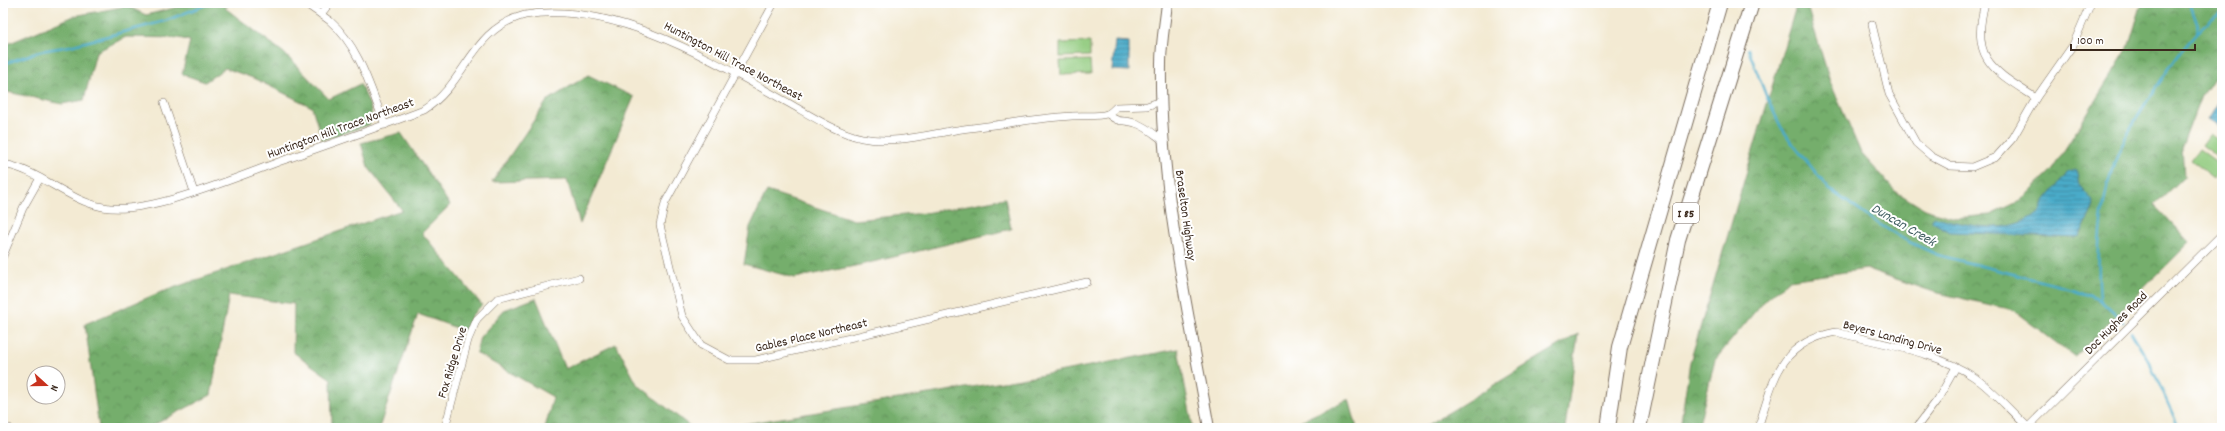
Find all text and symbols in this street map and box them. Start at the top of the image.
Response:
street label: Huntington Hill Trace Northeast [660,17,806,107]
scale bar [2071,26,2195,52]
text: 100 m [2077,33,2104,50]
street label: Huntington Hill Trace Northeast [265,94,417,165]
street label: Braselton Highway [1169,169,1200,263]
water label: Duncan Creek [1867,199,1940,253]
road number: I 85 [1673,203,1699,223]
street label: Doc Hughes Road [2081,288,2153,360]
street label: Gables Place Northeast [754,314,870,359]
street label: Beyers Landing Drive [1841,316,1944,361]
street label: Fox Ridge Drive [434,324,473,401]
north arrow [26,365,66,405]
text: N [45,382,62,394]

